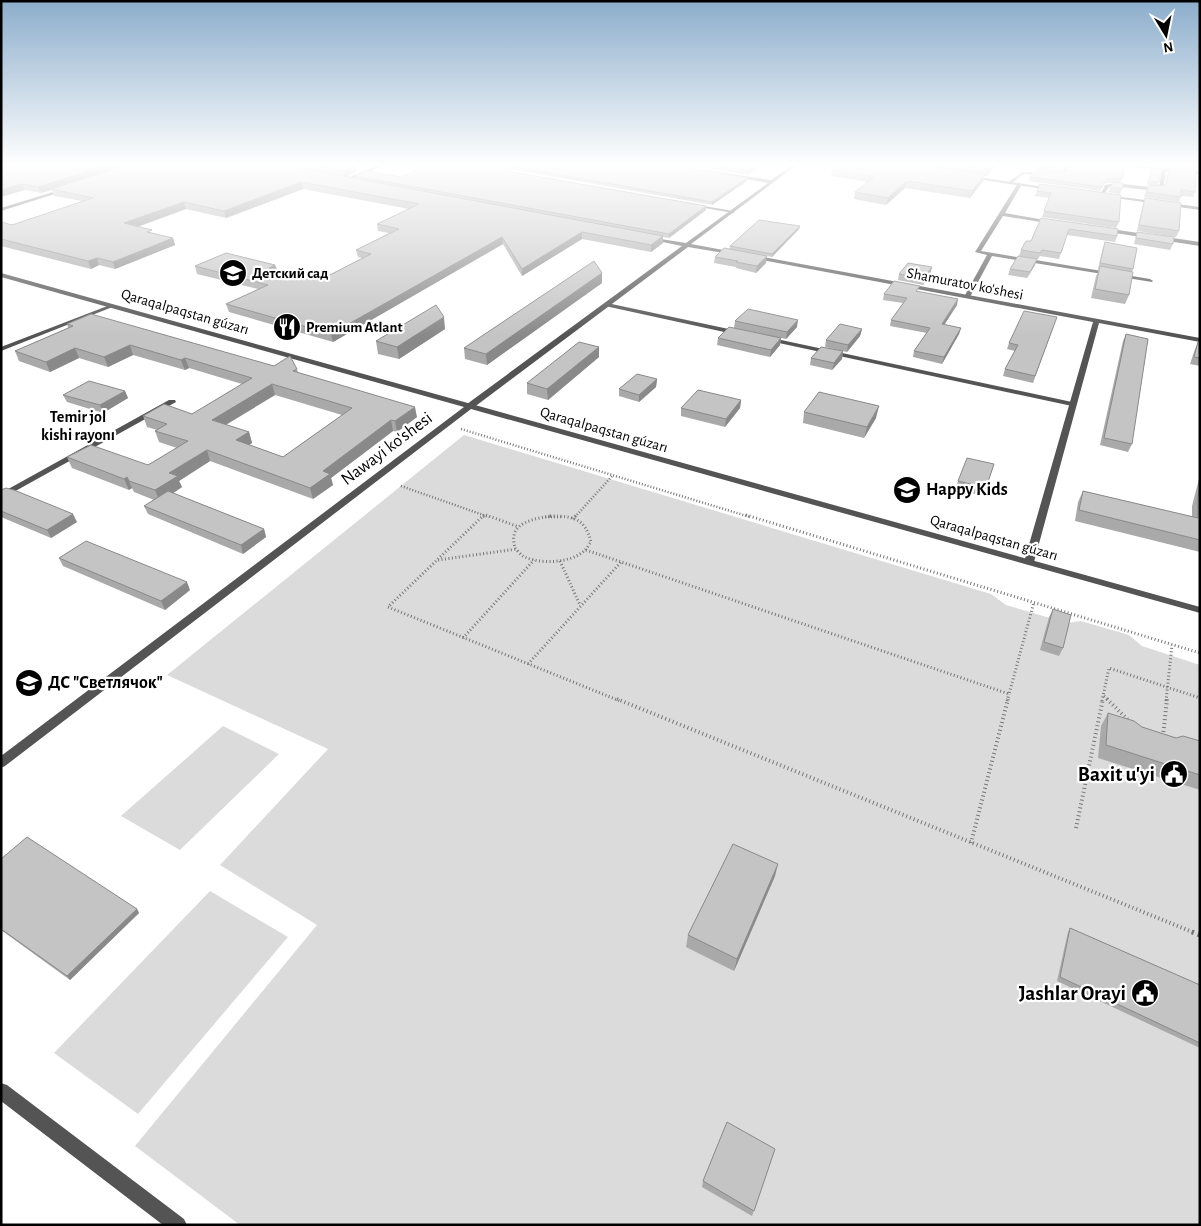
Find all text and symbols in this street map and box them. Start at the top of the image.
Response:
north arrow [1141,10,1191,60]
text: N [1162,39,1174,55]
school or university icon: Детский сад [218,258,248,288]
street label: Shamuratov ko'shesi [906,265,1024,303]
place label: Детский сад [252,266,328,281]
street label: Qaraqalpaqstan gúzarı [119,287,251,337]
restaurant icon: Premium Atlant [272,312,302,342]
place label: Premium Atlant [306,320,402,335]
street label: Qaraqalpaqstan gúzarı [538,405,670,455]
district label: Temir jol kishi rayonı [41,409,115,444]
street label: Nawayi ko'shesi [338,409,436,489]
school or university icon: Happy Kids [892,475,922,505]
place label: Happy Kids [926,481,1008,499]
street label: Qaraqalpaqstan gúzarı [928,513,1060,563]
school or university icon: ДС "Светлячок" [14,668,44,698]
place label: ДС "Светлячок" [48,674,163,692]
public building icon: Baxit u'yi [1159,759,1189,789]
place label: Baxit u'yi [1078,764,1155,785]
public building icon: Jashlar Orayi [1130,978,1160,1008]
place label: Jashlar Orayi [1019,983,1126,1004]

